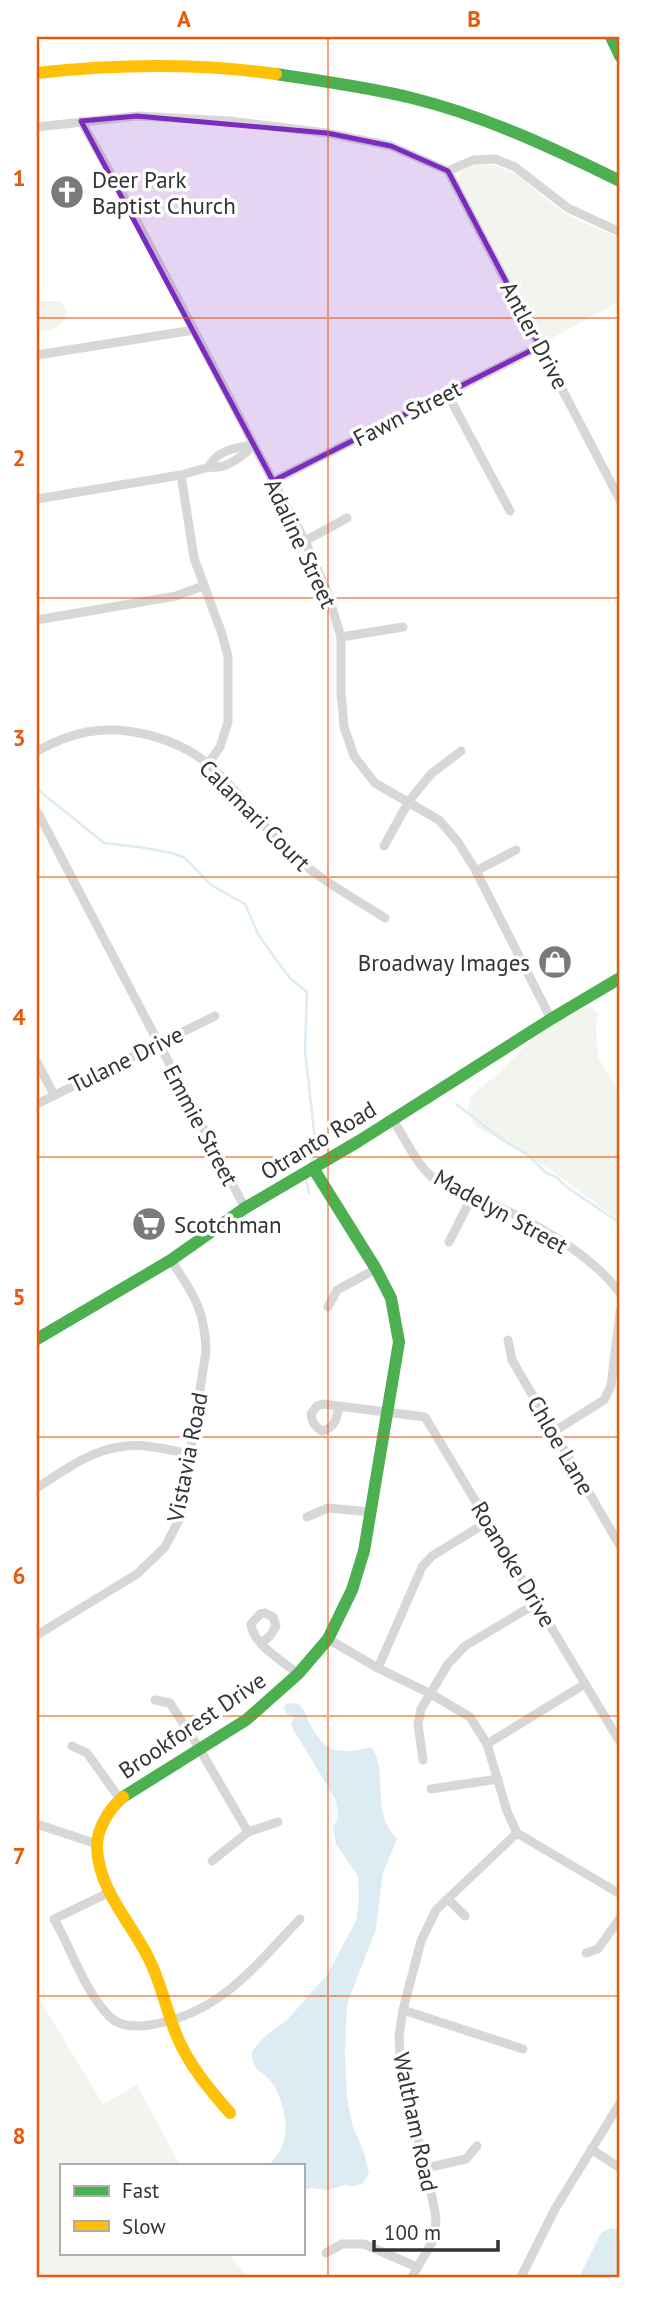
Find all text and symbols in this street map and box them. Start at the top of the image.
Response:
text: A [177,4,191,33]
text: B [467,4,481,33]
text: 1 [12,163,26,192]
place label: Deer Park Baptist Church [92,165,236,220]
church icon: Deer Park Baptist Church [48,173,86,211]
street label: Antler Drive [495,276,575,394]
street label: Fawn Street [348,373,466,453]
text: 2 [12,443,26,472]
street label: Adaline Street [258,474,344,612]
text: 3 [12,723,26,752]
street label: Calamari Court [193,753,317,877]
shop icon: Broadway Images [536,943,574,981]
place label: Broadway Images [358,948,530,977]
text: 4 [12,1002,26,1031]
street label: Tulane Drive [64,1019,188,1099]
street label: Emmie Street [157,1060,245,1190]
street label: Otranto Road [255,1094,381,1186]
street label: Madelyn Street [429,1162,573,1260]
supermarket icon: Scotchman [130,1205,168,1243]
place label: Scotchman [174,1210,282,1239]
text: 5 [12,1282,26,1311]
street label: Vistavia Road [160,1390,214,1525]
street label: Chloe Lane [521,1390,601,1500]
street label: Roanoke Drive [465,1496,563,1632]
text: 6 [12,1561,26,1590]
street label: Brookforest Drive [113,1665,271,1785]
text: 7 [12,1841,26,1870]
street label: Waltham Road [387,2050,445,2194]
text: 8 [12,2121,26,2150]
legend [60,2164,304,2254]
text: Fast [122,2177,159,2204]
scale bar [374,2209,498,2253]
text: Slow [122,2213,166,2240]
text: 100 m [384,2219,441,2246]

